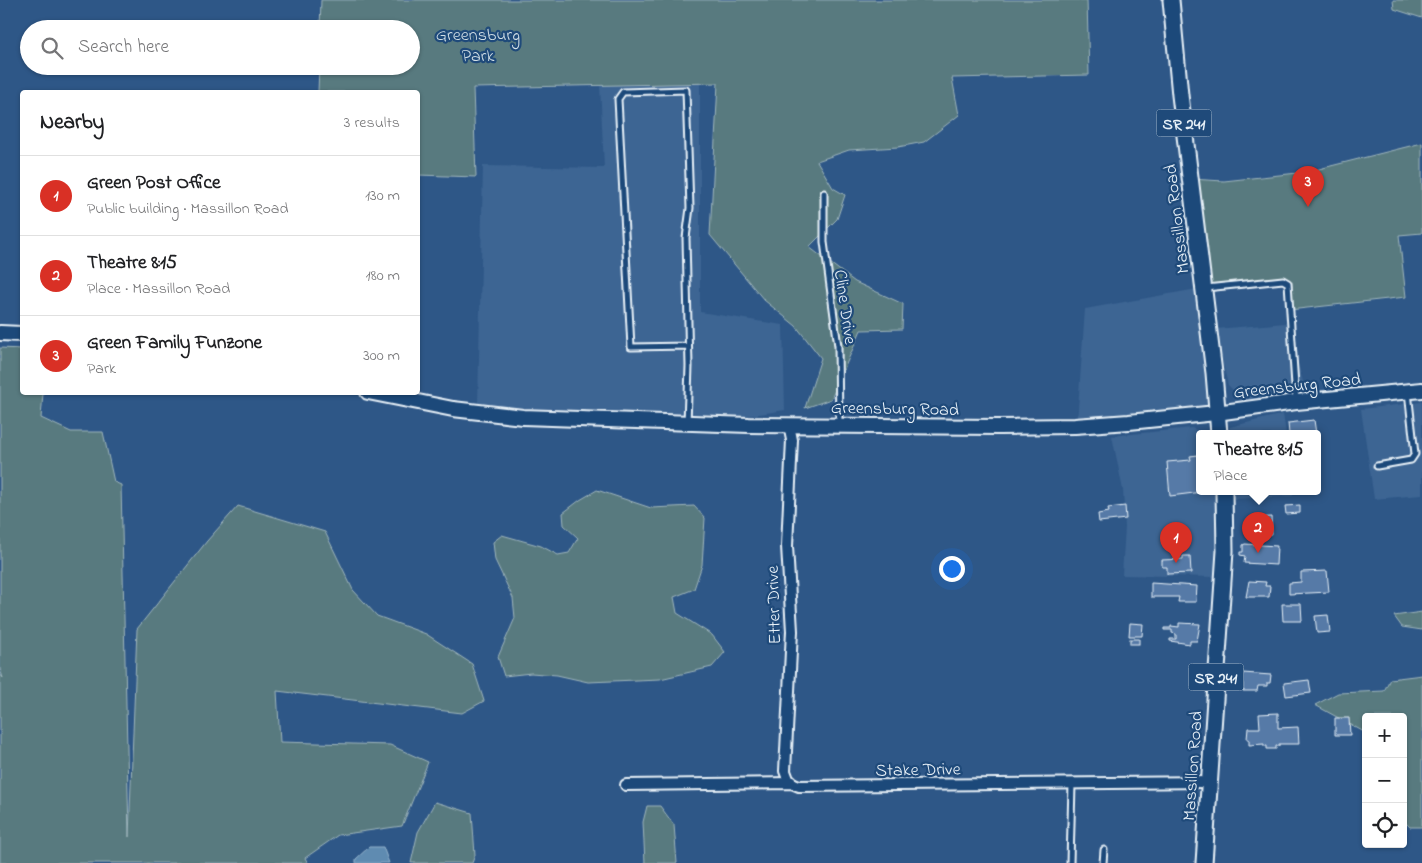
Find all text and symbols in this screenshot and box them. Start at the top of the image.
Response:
search box [20,20,420,75]
park label: Greensburg Park [436,23,520,70]
icon: search [38,34,66,62]
text: Search here [78,34,169,61]
text: Nearby [40,108,104,138]
road number: SR 241 [1156,110,1212,136]
text: 3 results [344,111,400,135]
street label: Massillon Road [1158,163,1198,275]
pin: 3 [1292,166,1324,207]
text: Green Post Office [87,170,221,197]
text: 1 [53,184,59,208]
text: 130 m [365,184,400,208]
text: Public building · Massillon Road [87,197,288,221]
text: Theatre 8:15 [87,250,177,277]
text: 2 [52,264,60,288]
text: 180 m [366,264,400,288]
street label: Cline Drive [826,268,862,347]
text: Place · Massillon Road [87,277,230,301]
text: Green Family Funzone [87,330,262,357]
text: 3 [53,344,59,368]
text: 300 m [363,344,400,368]
text: Park [87,357,116,381]
street label: Greensburg Road [1232,367,1362,408]
street label: Greensburg Road [831,396,959,425]
popup [1196,430,1321,495]
text: Theatre 8:15 [1214,437,1303,464]
text: Place [1214,464,1247,488]
pin: 2 [1242,512,1274,553]
pin: 1 [1160,522,1192,563]
your location [939,556,965,582]
street label: Etter Drive [761,564,789,645]
road number: SR 241 [1188,664,1244,690]
street label: Massillon Road [1177,710,1211,822]
map controls [1362,713,1407,848]
button: + [1362,713,1407,758]
street label: Stake Drive [875,757,962,785]
button: − [1362,758,1407,803]
button: locate [1362,803,1407,848]

